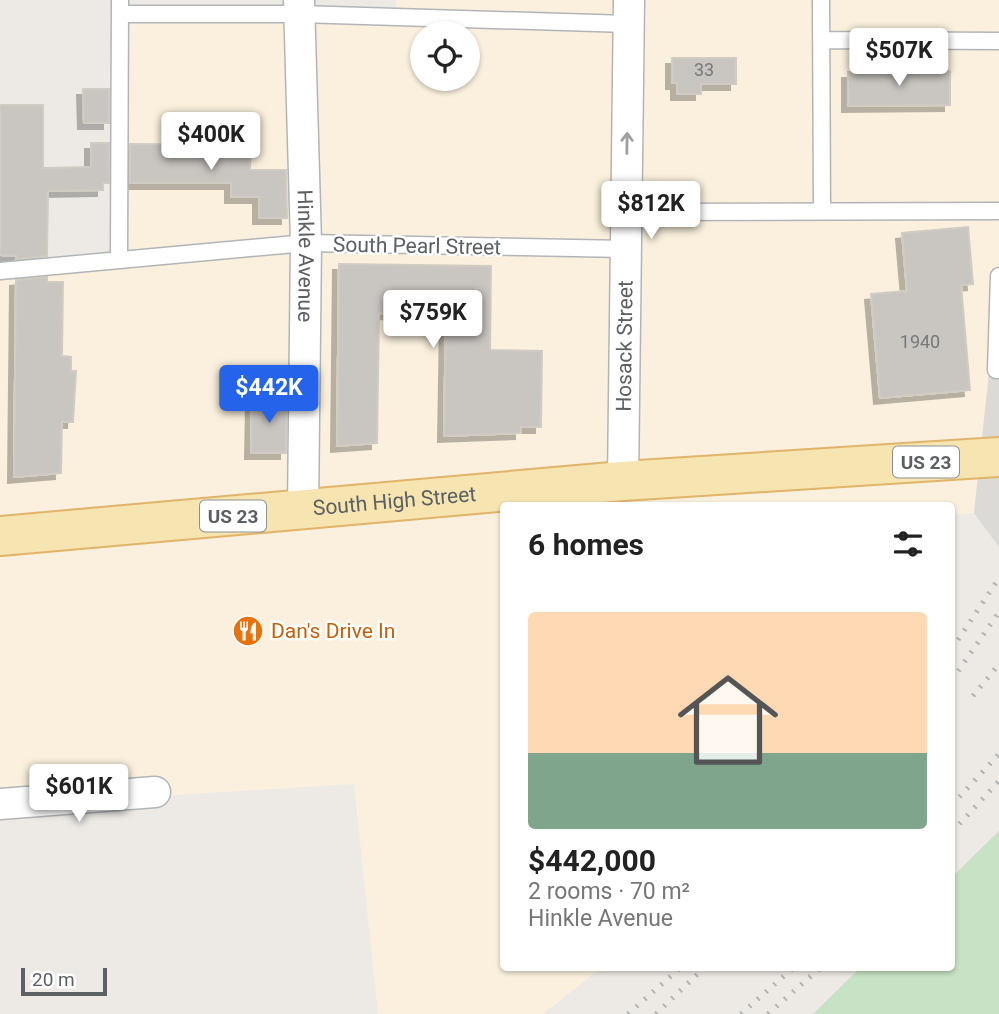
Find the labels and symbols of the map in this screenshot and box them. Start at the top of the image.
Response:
pin: $507K [850,28,948,88]
house number: 33 [694,59,714,80]
pin: $400K [162,113,260,172]
one-way arrow [620,132,634,155]
pin: $812K [602,182,700,241]
street label: Hinkle Avenue [292,189,318,322]
street label: South Pearl Street [333,233,501,259]
street label: Hosack Street [612,280,638,412]
pin: $759K [384,290,482,350]
house number: 1940 [900,331,940,352]
pin: $442K [220,366,318,425]
road number: US 23 [893,446,959,477]
street label: South High Street [312,482,477,520]
road number: US 23 [200,500,266,531]
restaurant icon: Dan's Drive In [231,614,265,648]
place label: Dan's Drive In [271,619,395,643]
pin: $601K [30,764,128,824]
scale bar [21,965,107,997]

